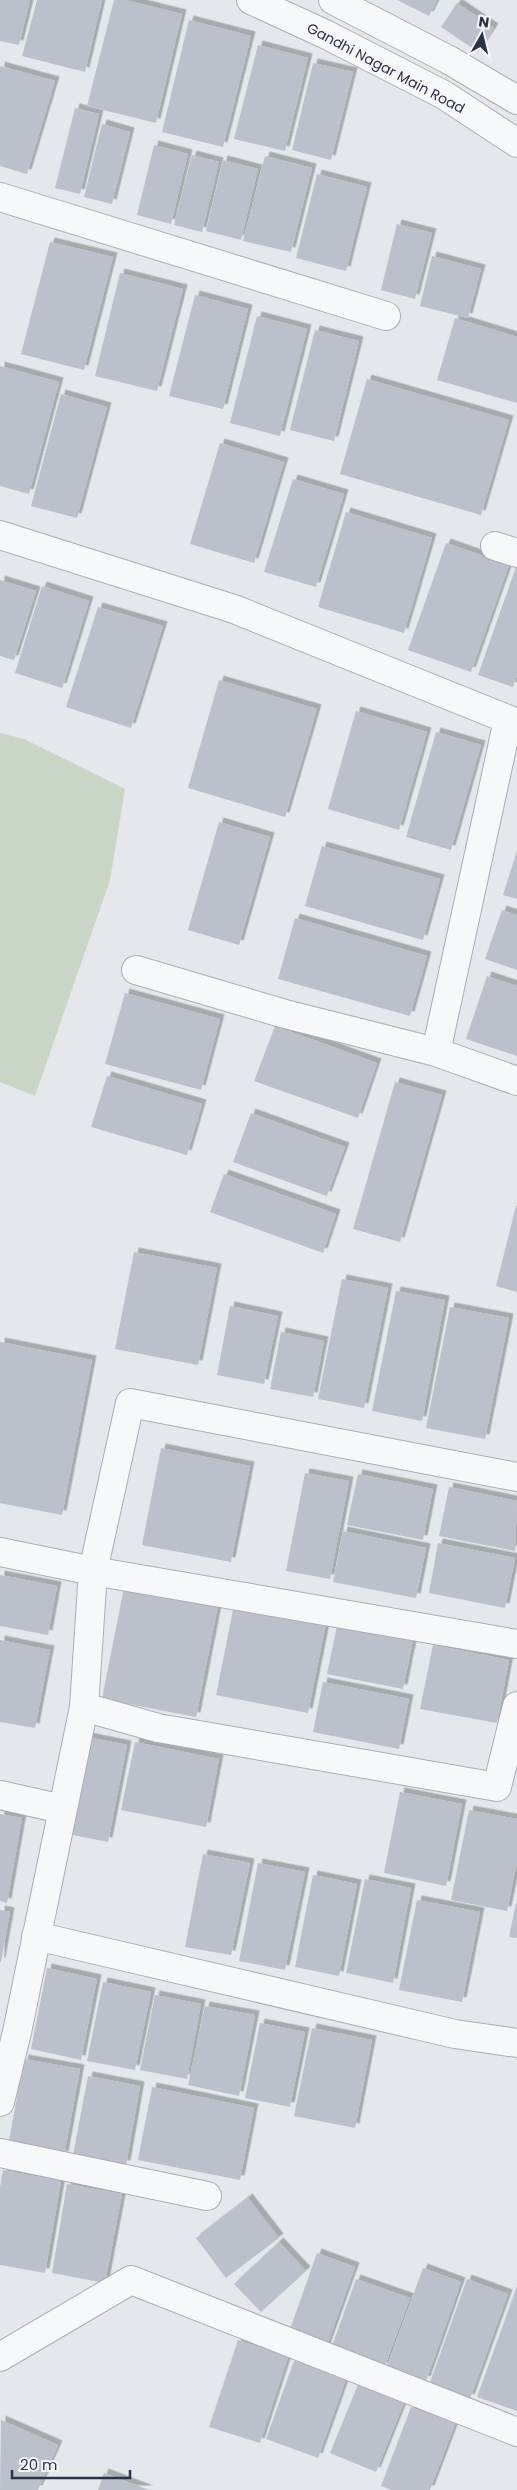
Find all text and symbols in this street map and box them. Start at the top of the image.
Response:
north arrow [457,10,507,60]
text: N [477,11,490,33]
street label: Gandhi Nagar Main Road [304,18,468,118]
scale bar [12,2448,130,2480]
text: 20 m [20,2454,58,2475]

